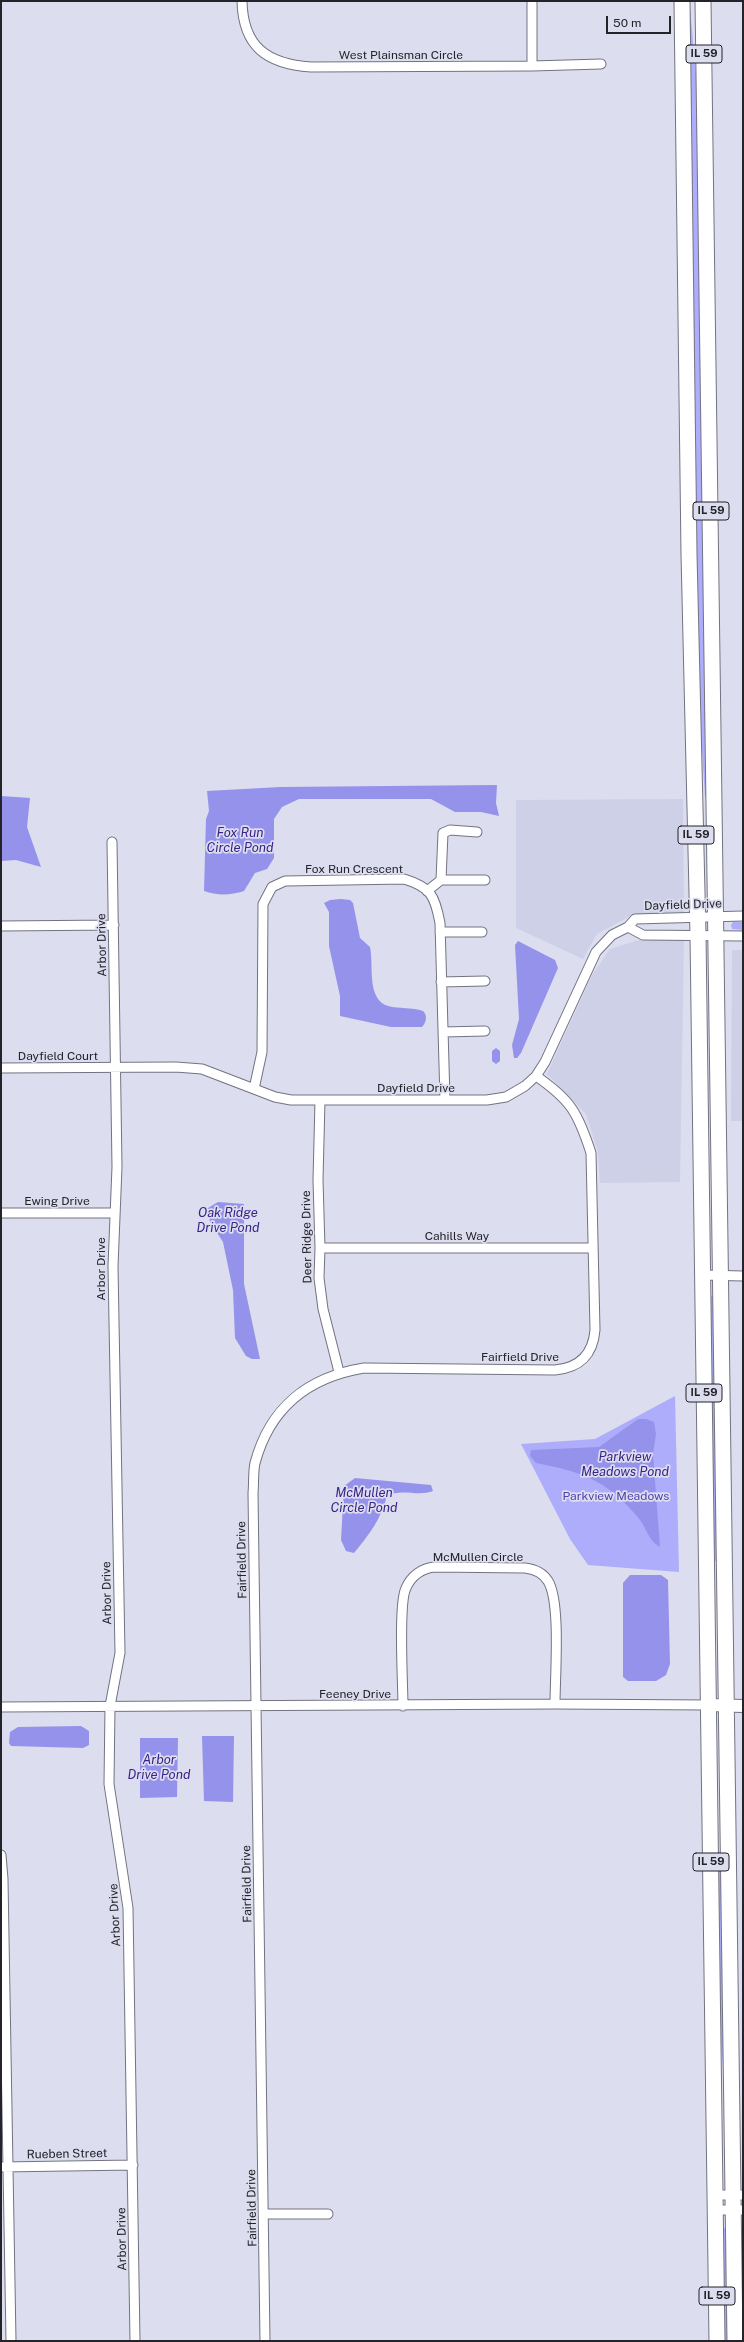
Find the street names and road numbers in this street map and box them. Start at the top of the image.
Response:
road number: IL 59 [686,45,722,63]
street label: West Plainsman Circle [339,48,463,62]
road number: IL 59 [693,502,729,520]
road number: IL 59 [678,826,714,844]
street label: Fox Run Crescent [305,862,403,876]
street label: Dayfield Drive [644,896,722,914]
street label: Arbor Drive [94,913,110,977]
street label: Dayfield Court [18,1049,98,1063]
street label: Dayfield Drive [377,1081,455,1095]
street label: Deer Ridge Drive [299,1190,315,1284]
street label: Ewing Drive [24,1194,90,1208]
street label: Cahills Way [425,1229,489,1243]
street label: Arbor Drive [94,1237,108,1301]
street label: Fairfield Drive [481,1350,559,1364]
road number: IL 59 [686,1384,722,1402]
street label: Fairfield Drive [234,1521,250,1599]
street label: McMullen Circle [433,1550,523,1564]
street label: Arbor Drive [99,1561,115,1625]
street label: Feeney Drive [319,1687,391,1701]
street label: Fairfield Drive [239,1845,255,1923]
road number: IL 59 [693,1853,729,1871]
street label: Arbor Drive [106,1883,124,1947]
street label: Rueben Street [27,2146,107,2162]
street label: Fairfield Drive [244,2169,260,2247]
street label: Arbor Drive [114,2207,130,2271]
road number: IL 59 [699,2287,735,2305]

